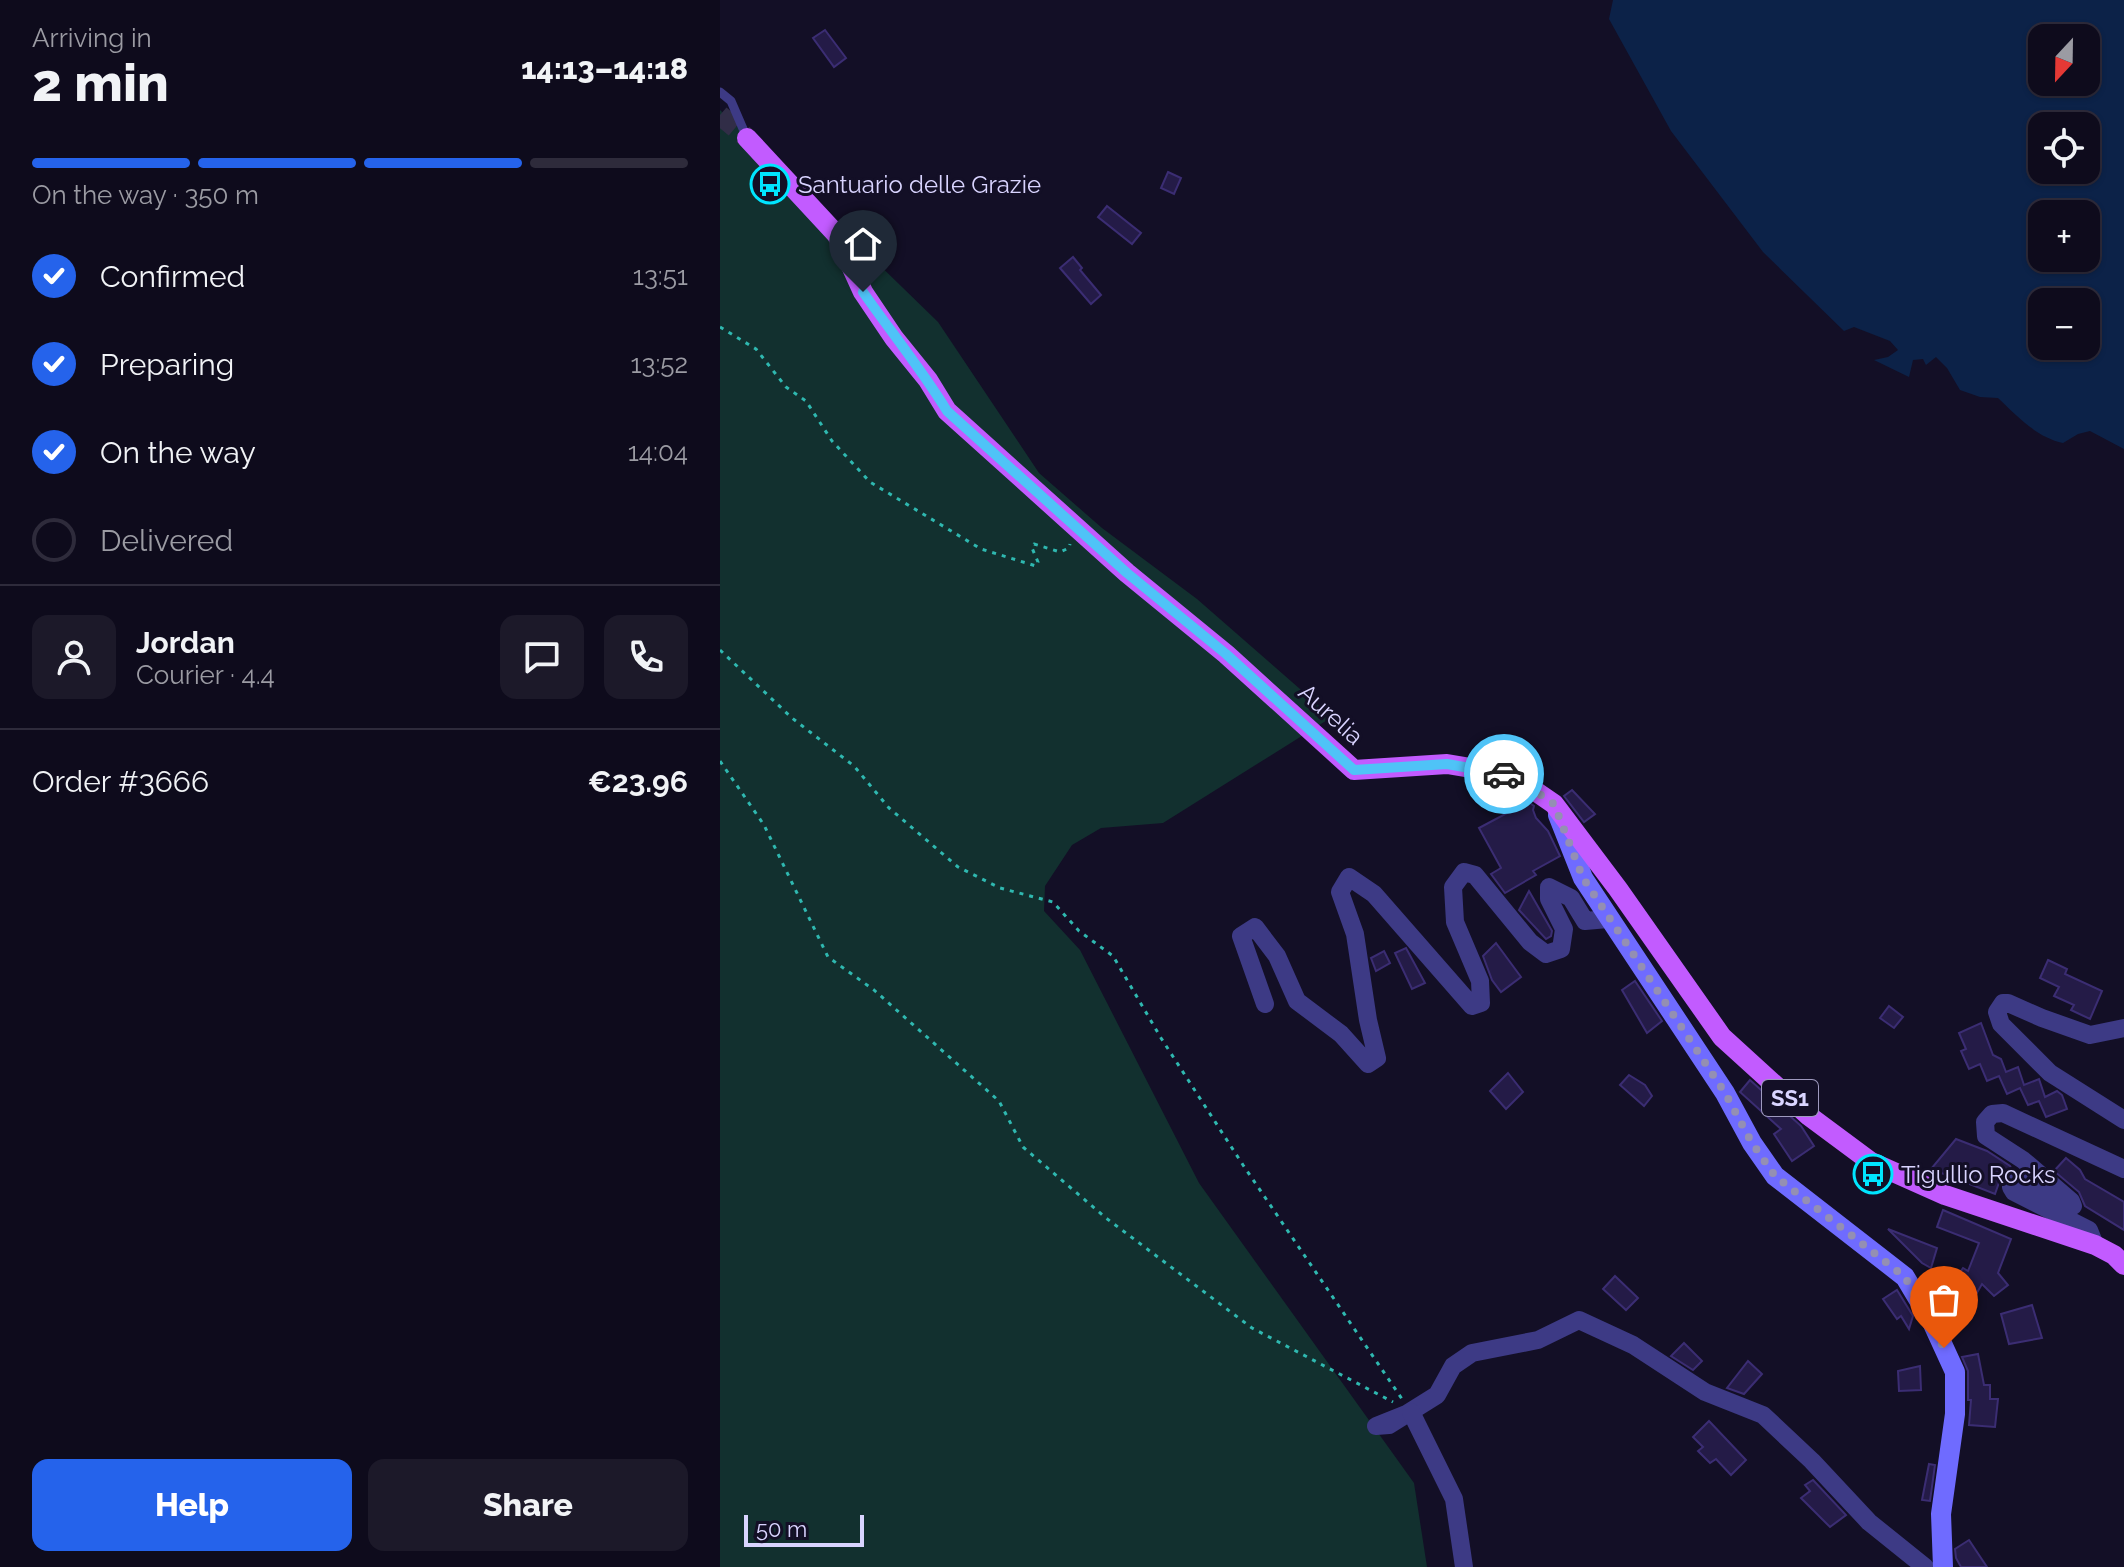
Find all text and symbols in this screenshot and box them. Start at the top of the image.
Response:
text: Arriving in [32,23,152,53]
north arrow [2028,24,2100,96]
map controls [2028,24,2100,360]
text: 14:13–14:18 [521,51,688,86]
text: 2 min [32,52,169,113]
button: locate [2028,112,2100,184]
bus stop icon: Santuario delle Grazie [749,163,791,205]
place label: Santuario delle Grazie [798,170,1041,199]
text: On the way · 350 m [32,180,259,210]
button: + [2028,200,2100,272]
pin [829,210,897,292]
icon: home [841,222,885,266]
icon: check [32,254,76,298]
text: Confirmed [100,259,245,294]
text: 13:51 [633,261,688,291]
button: − [2028,288,2100,360]
icon: check [32,342,76,386]
text: Preparing [100,347,234,382]
text: 13:52 [630,349,688,379]
icon: check [32,430,76,474]
text: On the way [100,435,256,470]
text: 14:04 [628,437,688,467]
text: Delivered [100,523,233,558]
button: person [32,615,116,699]
button: chat [500,615,584,699]
button: phone [604,615,688,699]
text: Jordan [136,625,235,660]
text: Courier · 4.4 [136,660,275,690]
street label: Aurelia [1293,677,1369,751]
courier [1464,734,1544,814]
icon: car [1482,752,1526,796]
text: Order #3666 [32,764,209,799]
text: €23.96 [588,764,688,799]
road number: SS1 [1762,1080,1818,1116]
bus stop icon: Tigullio Rocks [1852,1153,1894,1195]
place label: Tigullio Rocks [1901,1160,2056,1189]
pin [1910,1266,1978,1348]
icon: bag [1922,1278,1966,1322]
button: Help [32,1459,352,1551]
button: Share [368,1459,688,1551]
scale bar [744,1511,864,1547]
text: 50 m [756,1516,807,1542]

